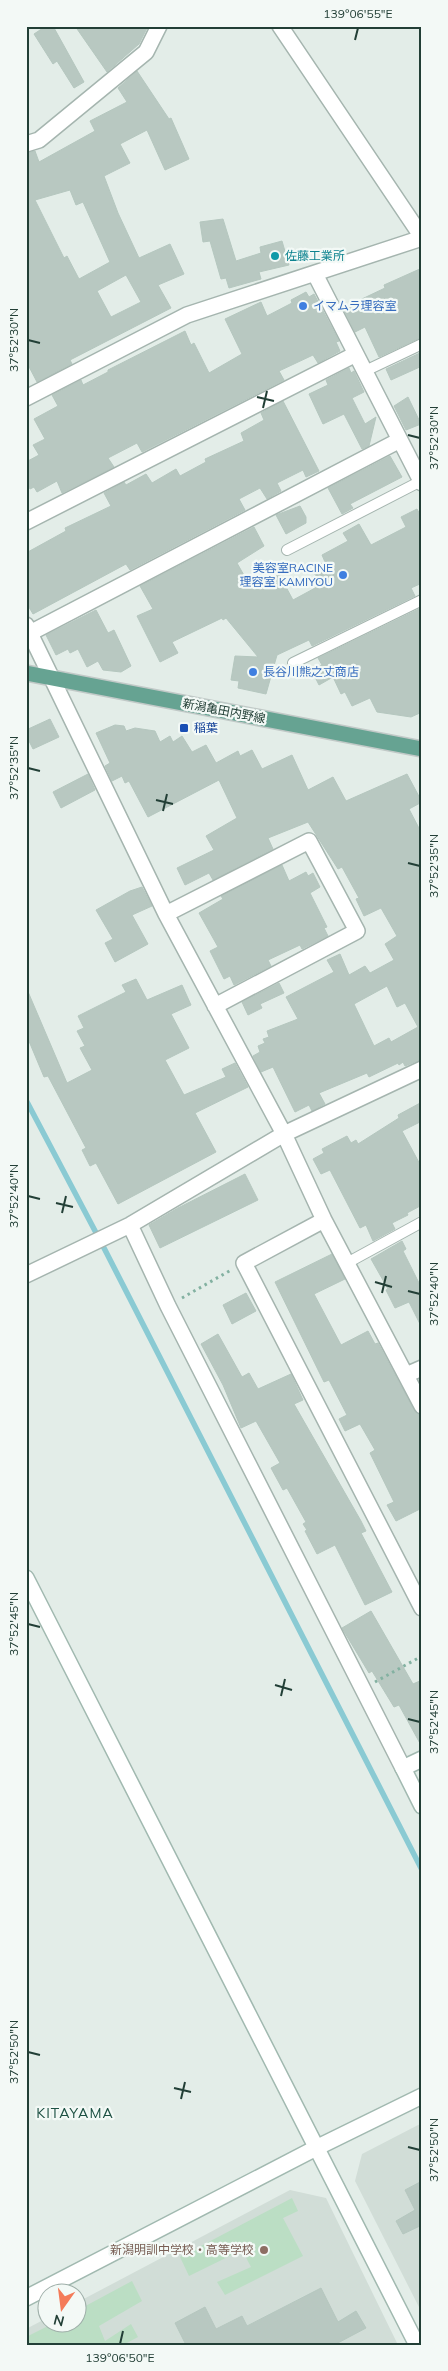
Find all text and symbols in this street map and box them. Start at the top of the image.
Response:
text: 139°06'55"E [323,6,393,21]
place label: 佐藤工業所 [285,248,345,263]
marker: 佐藤工業所 [269,250,281,262]
place label: イマムラ理容室 [313,298,396,313]
marker: イマムラ理容室 [297,300,309,312]
text: 37°52'30"N [6,308,21,372]
text: 37°52'30"N [426,406,441,470]
place label: 美容室RACINE 理容室 KAMIYOU [240,560,333,589]
marker: 美容室RACINE 理容室 KAMIYOU [337,569,349,581]
place label: 長谷川熊之丈商店 [263,664,359,679]
marker: 長谷川熊之丈商店 [247,666,259,678]
street label: 新潟亀田内野線 [181,695,267,726]
place label: 稲葉 [194,720,218,735]
marker: 稲葉 [178,722,190,734]
text: 37°52'35"N [6,736,21,800]
text: 37°52'35"N [426,834,441,898]
text: 37°52'40"N [6,1164,21,1228]
text: 37°52'40"N [426,1262,441,1326]
text: 37°52'45"N [6,1592,21,1656]
text: 37°52'45"N [426,1690,441,1754]
text: 37°52'50"N [6,2020,21,2084]
district label: KITAYAMA [36,2104,114,2122]
text: 37°52'50"N [426,2118,441,2182]
place label: 新潟明訓中学校・高等学校 [110,2242,254,2257]
marker: 新潟明訓中学校・高等学校 [258,2244,270,2256]
north arrow [38,2284,88,2334]
text: N [52,2311,66,2331]
text: 139°06'50"E [85,2350,155,2365]

